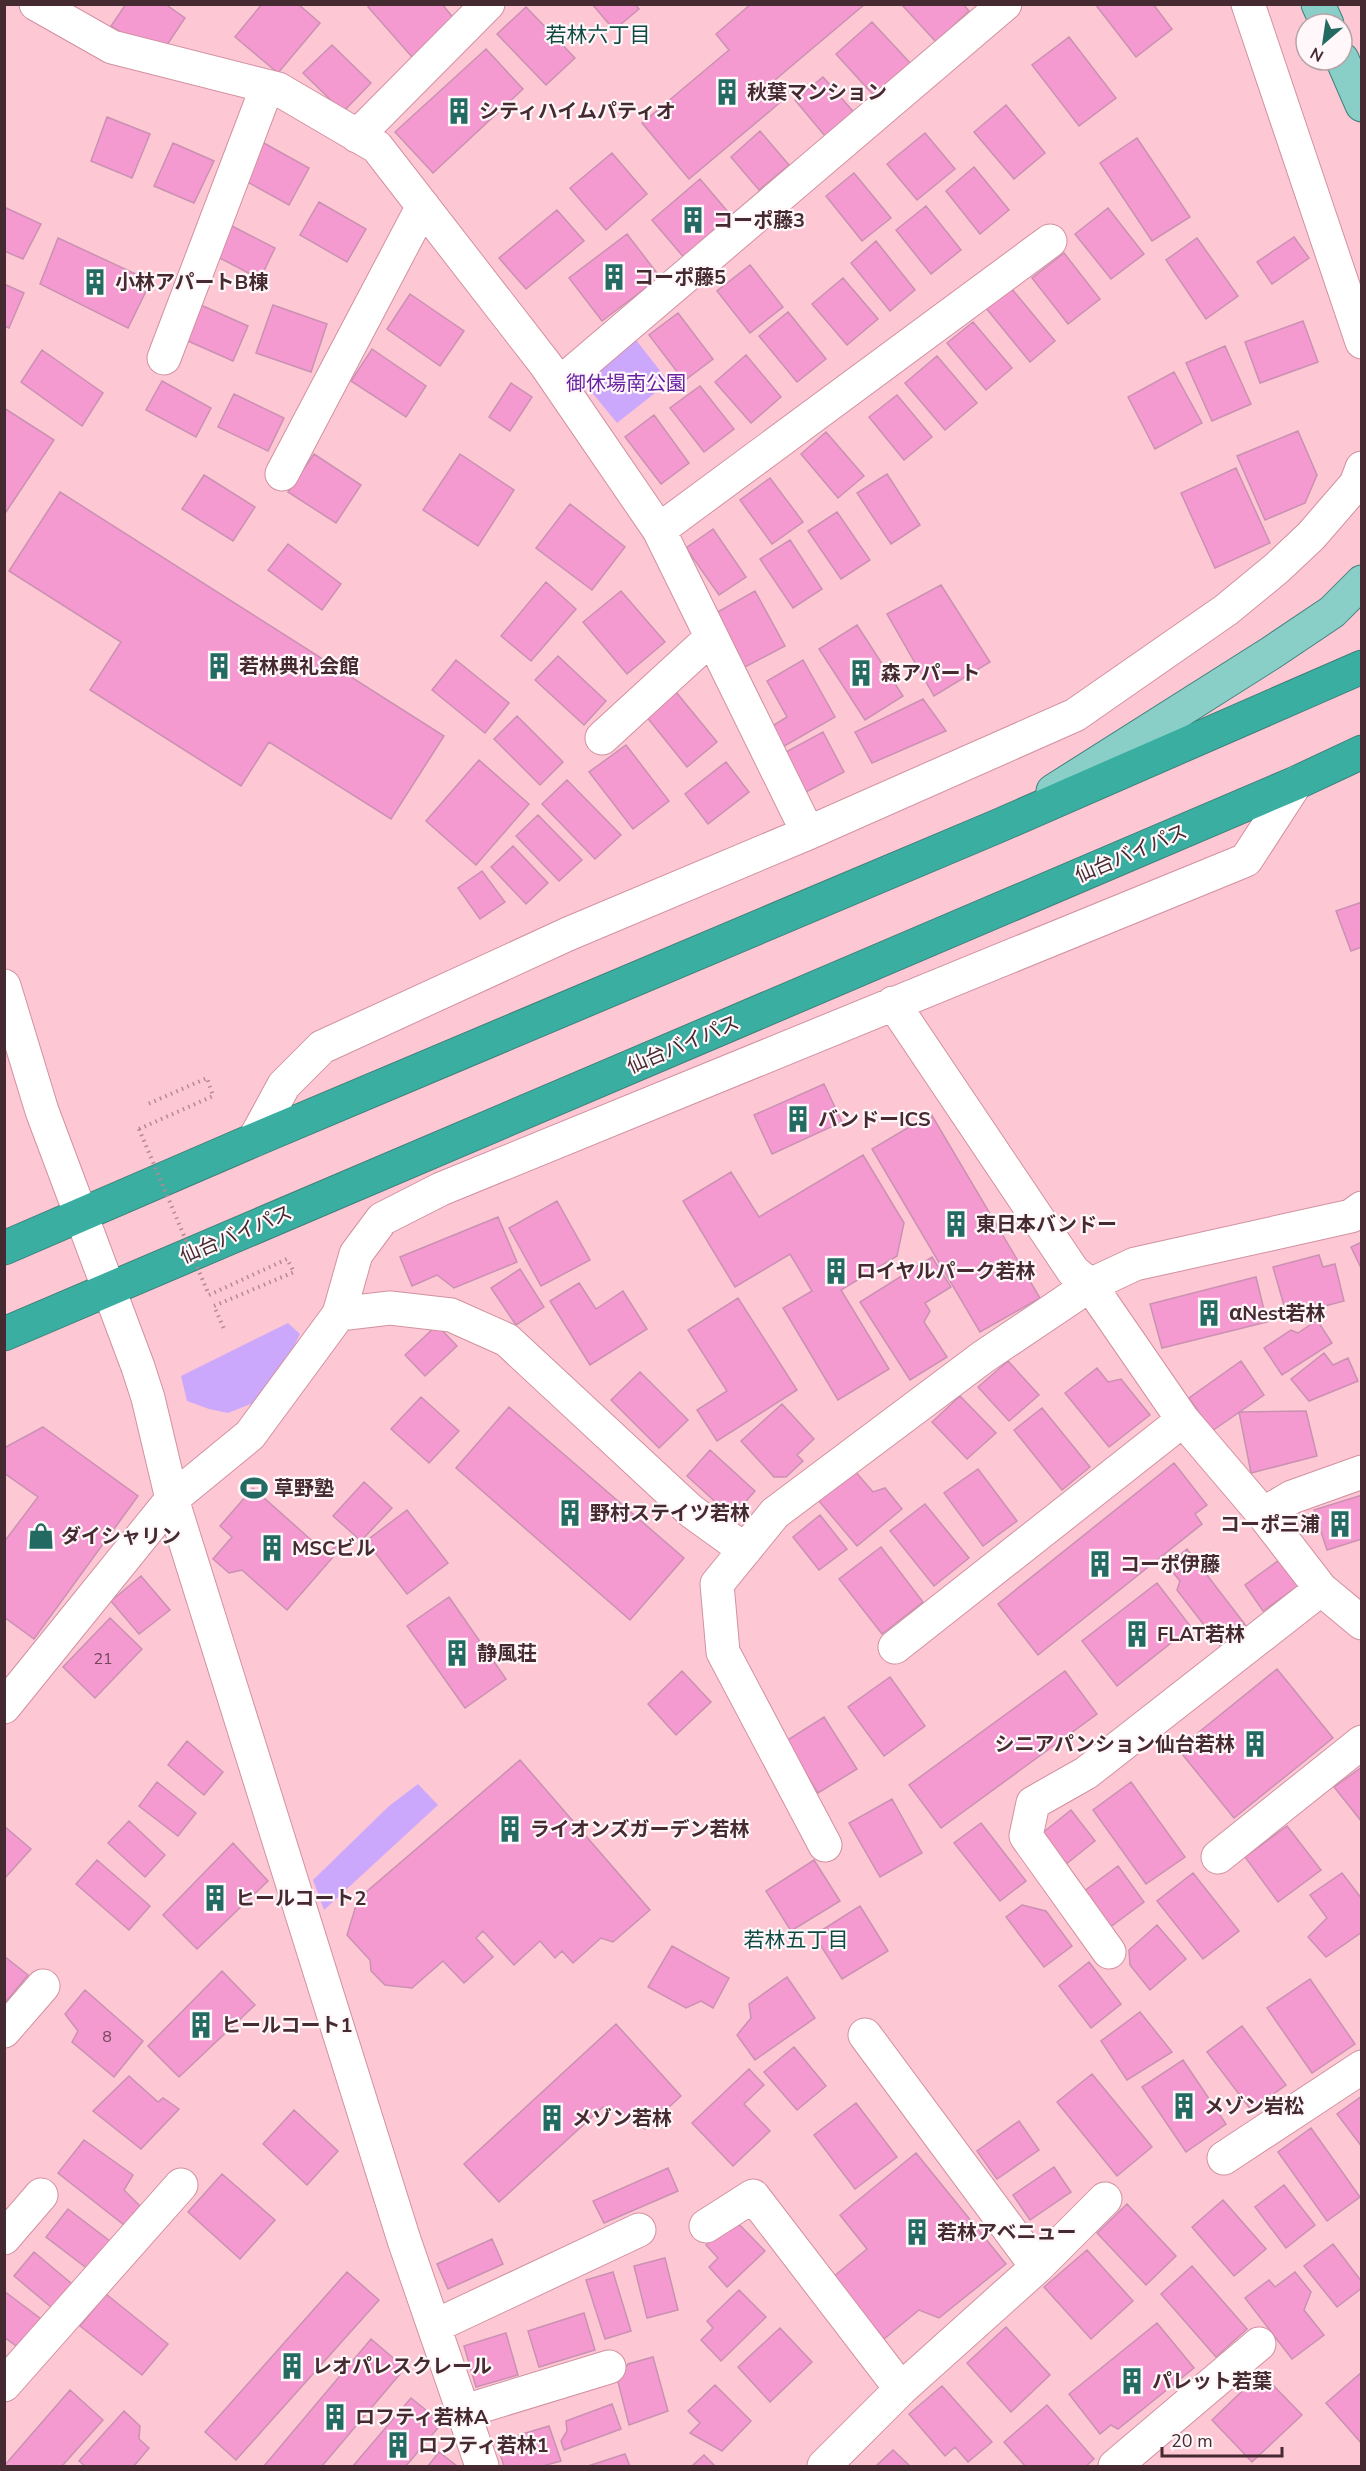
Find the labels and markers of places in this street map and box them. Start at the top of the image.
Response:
building icon: 秋葉マンション [712,77,742,107]
place label: 秋葉マンション [747,79,887,106]
building icon: シティハイムパティオ [444,96,474,126]
place label: シティハイムパティオ [479,98,676,125]
building icon: コーポ藤3 [678,205,708,235]
place label: コーポ藤3 [713,207,805,234]
building icon: コーポ藤5 [599,262,629,292]
place label: コーポ藤5 [634,264,726,291]
building icon: 小林アパートB棟 [80,267,110,297]
place label: 小林アパートB棟 [115,269,268,296]
building icon: 若林典礼会館 [204,651,234,681]
place label: 若林典礼会館 [239,653,359,680]
building icon: 森アパート [846,658,876,688]
place label: 森アパート [881,660,981,687]
building icon: バンドーICS [783,1104,813,1134]
place label: バンドーICS [818,1106,931,1133]
building icon: 東日本バンドー [941,1209,971,1239]
place label: 東日本バンドー [976,1211,1117,1238]
building icon: ロイヤルパーク若林 [821,1256,851,1286]
place label: ロイヤルパーク若林 [856,1258,1035,1285]
building icon: αNest若林 [1194,1298,1224,1328]
place label: αNest若林 [1229,1300,1325,1327]
sports icon: 草野塾 [239,1473,269,1503]
place label: 草野塾 [274,1475,334,1502]
building icon: 野村ステイツ若林 [555,1498,585,1528]
place label: 野村ステイツ若林 [590,1500,750,1527]
building icon: コーポ三浦 [1325,1509,1355,1539]
place label: コーポ三浦 [1220,1511,1320,1538]
shop icon: ダイシャリン [26,1521,56,1551]
place label: ダイシャリン [61,1523,181,1550]
building icon: MSCビル [257,1533,287,1563]
place label: MSCビル [292,1535,376,1562]
building icon: コーポ伊藤 [1085,1549,1115,1579]
place label: コーポ伊藤 [1120,1551,1220,1578]
building icon: FLAT若林 [1122,1619,1152,1649]
place label: FLAT若林 [1157,1621,1245,1648]
building icon: 静風荘 [442,1638,472,1668]
place label: 静風荘 [477,1640,537,1667]
building icon: シニアパンション仙台若林 [1240,1729,1270,1759]
place label: シニアパンション仙台若林 [994,1731,1235,1758]
building icon: ライオンズガーデン若林 [495,1814,525,1844]
place label: ライオンズガーデン若林 [530,1816,750,1843]
building icon: ヒールコート2 [200,1883,230,1913]
place label: ヒールコート2 [235,1885,367,1912]
building icon: ヒールコート1 [186,2010,216,2040]
place label: ヒールコート1 [221,2012,353,2039]
building icon: メゾン岩松 [1169,2091,1199,2121]
place label: メゾン岩松 [1204,2093,1304,2120]
building icon: メゾン若林 [537,2103,567,2133]
place label: メゾン若林 [572,2105,672,2132]
building icon: 若林アベニュー [902,2217,932,2247]
place label: 若林アベニュー [937,2219,1077,2246]
building icon: レオパレスクレール [277,2351,307,2381]
place label: レオパレスクレール [312,2353,492,2380]
building icon: パレット若葉 [1117,2366,1147,2396]
place label: パレット若葉 [1152,2368,1272,2395]
building icon: ロフティ若林A [320,2402,350,2432]
place label: ロフティ若林A [355,2404,489,2431]
building icon: ロフティ若林1 [383,2430,413,2460]
place label: ロフティ若林1 [418,2432,549,2459]

